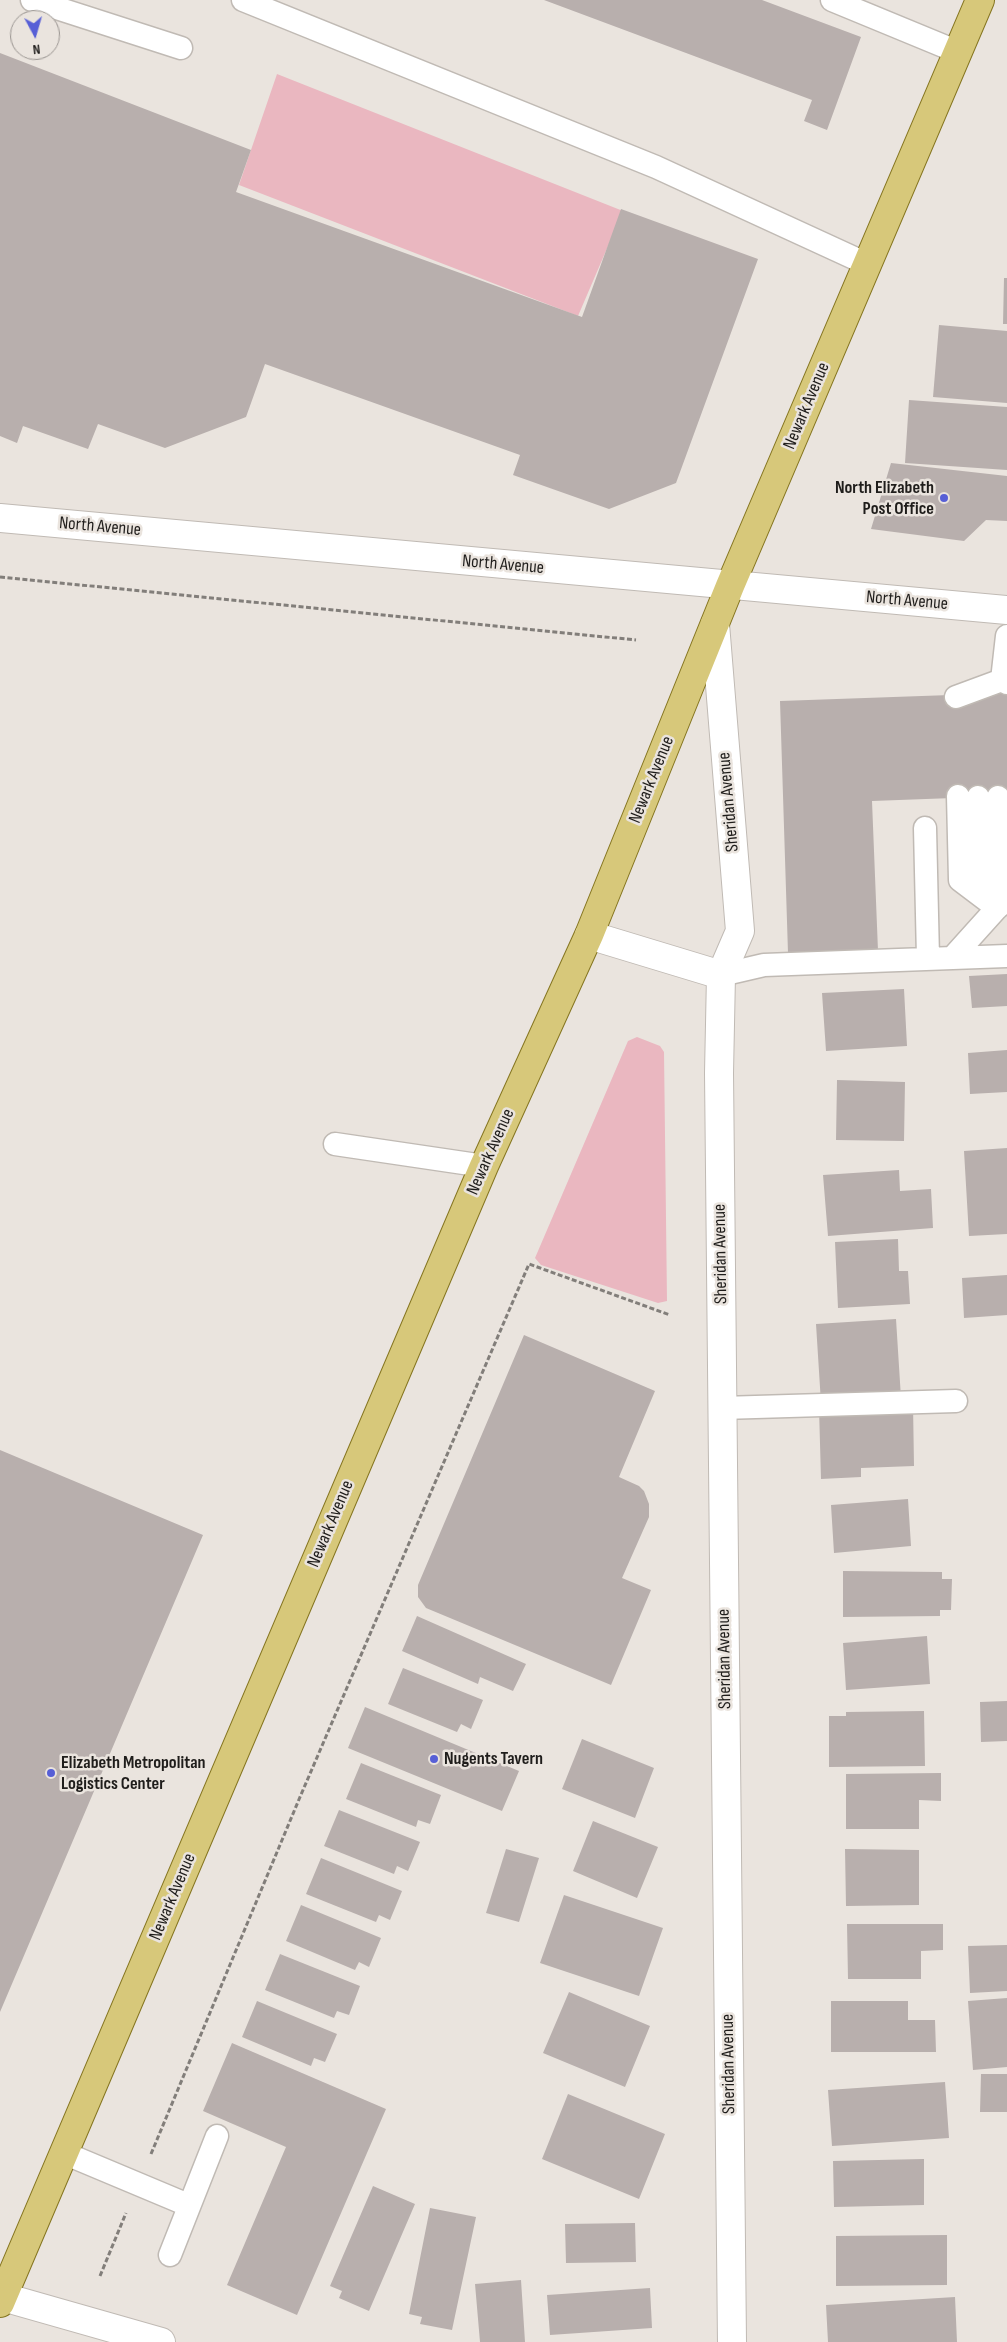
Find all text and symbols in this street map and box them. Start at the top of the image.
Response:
north arrow [10,10,60,60]
text: N [32,41,41,58]
street label: Newark Avenue [779,359,835,453]
place label: North Elizabeth Post Office [835,477,934,520]
marker: North Elizabeth Post Office [938,492,950,504]
street label: North Avenue [58,513,142,541]
street label: North Avenue [461,551,545,579]
street label: North Avenue [865,587,949,615]
street label: Newark Avenue [625,733,679,827]
street label: Sheridan Avenue [714,751,744,853]
street label: Newark Avenue [462,1106,520,1198]
street label: Sheridan Avenue [709,1204,733,1304]
street label: Newark Avenue [303,1477,359,1571]
street label: Sheridan Avenue [713,1609,737,1709]
place label: Nugents Tavern [444,1748,543,1770]
place label: Elizabeth Metropolitan Logistics Center [61,1752,206,1795]
marker: Nugents Tavern [428,1753,440,1765]
marker: Elizabeth Metropolitan Logistics Center [45,1767,57,1779]
street label: Newark Avenue [145,1850,201,1944]
street label: Sheridan Avenue [717,2014,741,2114]

